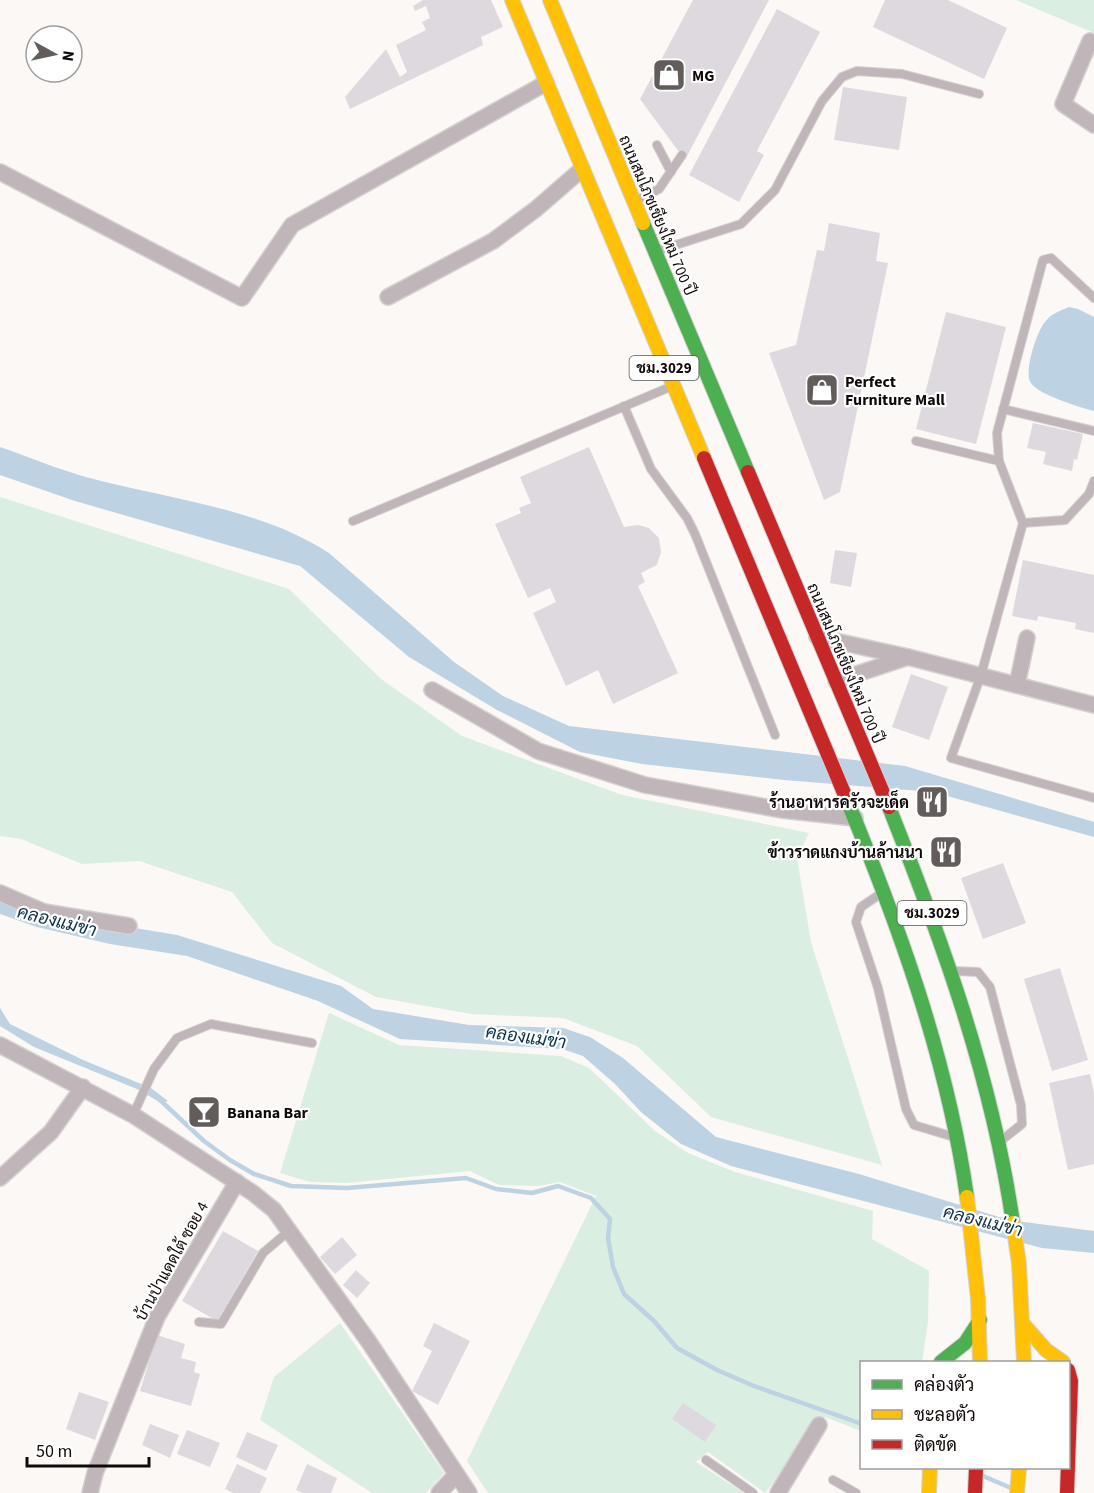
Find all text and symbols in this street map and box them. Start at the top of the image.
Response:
north arrow [24,24,84,84]
text: N [56,49,79,63]
shop icon: MG [651,57,687,93]
place label: MG [692,65,714,87]
street label: ถนนสมโภชเชียงใหม่ 700 ปี [613,131,702,299]
road number: ชม.3029 [630,356,698,380]
place label: Perfect Furniture Mall [845,371,945,411]
shop icon: Perfect Furniture Mall [804,372,840,408]
street label: ถนนสมโภชเชียงใหม่ 700 ปี [801,579,890,747]
restaurant icon: ร้านอาหารครัวจะเด็ด [914,784,950,820]
place label: ร้านอาหารครัวจะเด็ด [769,789,909,814]
restaurant icon: ข้าวราดแกงบ้านล้านนา [928,834,964,870]
place label: ข้าวราดแกงบ้านล้านนา [767,841,923,864]
water label: คลองแม่ข่า [15,900,99,943]
road number: ชม.3029 [898,901,966,925]
water label: คลองแม่ข่า [484,1019,568,1056]
bar icon: Banana Bar [186,1094,222,1130]
place label: Banana Bar [227,1102,309,1124]
street label: บ้านป่าแดดใต้ ซอย 4 [129,1197,214,1325]
water label: คลองแม่ข่า [941,1200,1025,1243]
legend [860,1361,1070,1469]
text: คล่องตัว [914,1373,974,1398]
text: ชะลอตัว [914,1403,976,1428]
scale bar [27,1430,148,1468]
text: ติดขัด [914,1433,957,1458]
text: 50 m [36,1439,72,1464]

